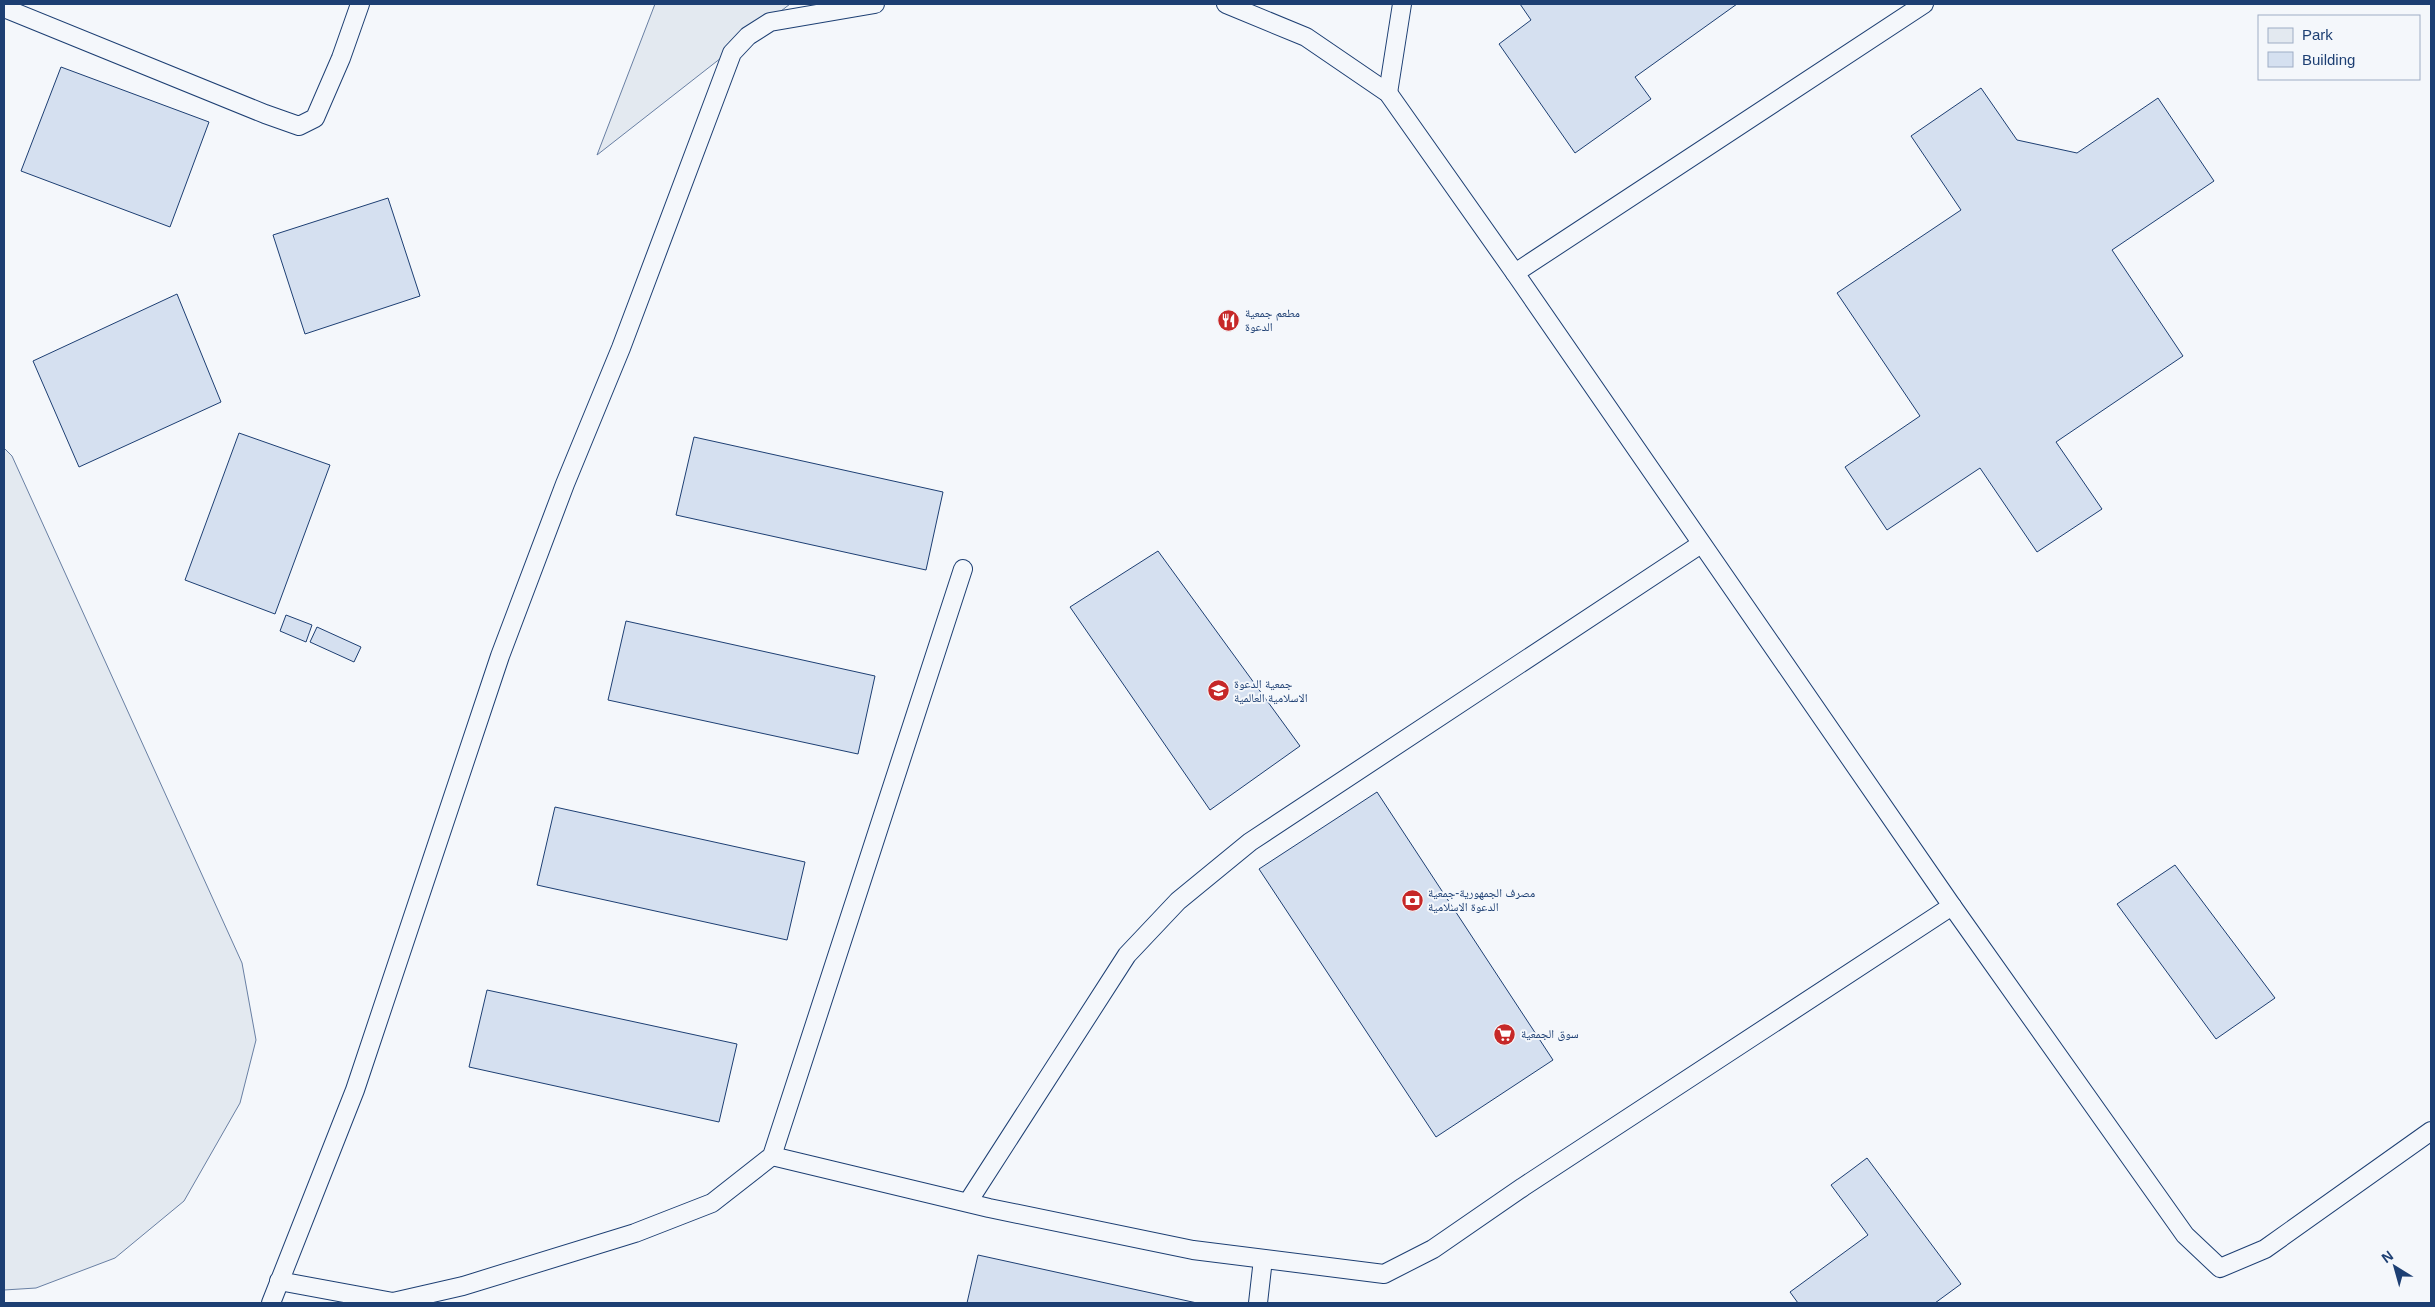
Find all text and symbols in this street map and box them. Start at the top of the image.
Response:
legend [2258,15,2420,80]
text: Park [2302,26,2333,43]
text: Building [2302,51,2355,68]
place label: مطعم جمعية الدعوة [1245,306,1300,334]
restaurant icon: مطعم جمعية الدعوة [1217,308,1241,332]
place label: جمعية الدعوة الاسلامية العالمية [1234,677,1308,705]
school or university icon: جمعية الدعوة الاسلامية العالمية [1206,679,1230,703]
place label: مصرف الجمهورية-جمعية الدعوة الاسلامية [1428,886,1535,914]
bank icon: مصرف الجمهورية-جمعية الدعوة الاسلامية [1400,888,1424,912]
supermarket icon: سوق الجمعية [1493,1022,1517,1046]
place label: سوق الجمعية [1521,1027,1579,1041]
north arrow [2370,1242,2420,1292]
text: N [2378,1247,2396,1266]

